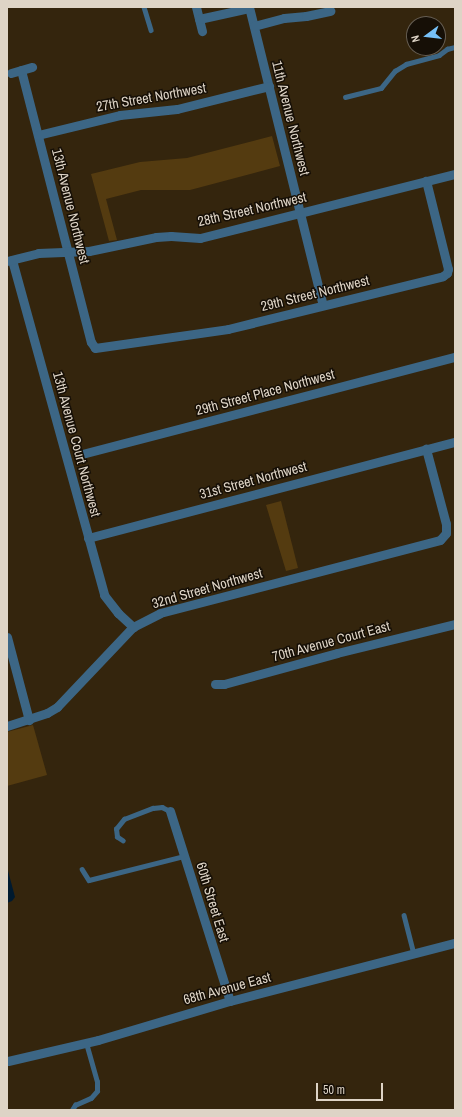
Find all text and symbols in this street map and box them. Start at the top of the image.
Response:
north arrow [406,16,446,56]
text: N [408,34,423,44]
street label: 11th Avenue Northwest [269,59,313,177]
street label: 27th Street Northwest [95,79,207,115]
street label: 13th Avenue Northwest [48,146,94,266]
street label: 28th Street Northwest [196,188,308,230]
street label: 29th Street Northwest [259,271,371,315]
street label: 29th Street Place Northwest [194,365,336,419]
street label: 13th Avenue Court Northwest [49,369,105,519]
street label: 31st Street Northwest [198,458,308,502]
street label: 32nd Street Northwest [150,564,264,612]
street label: 70th Avenue Court East [270,617,392,665]
street label: 60th Street East [193,860,233,944]
street label: 68th Avenue East [181,968,273,1008]
scale bar [318,1075,385,1101]
text: 50 m [323,1082,345,1098]

